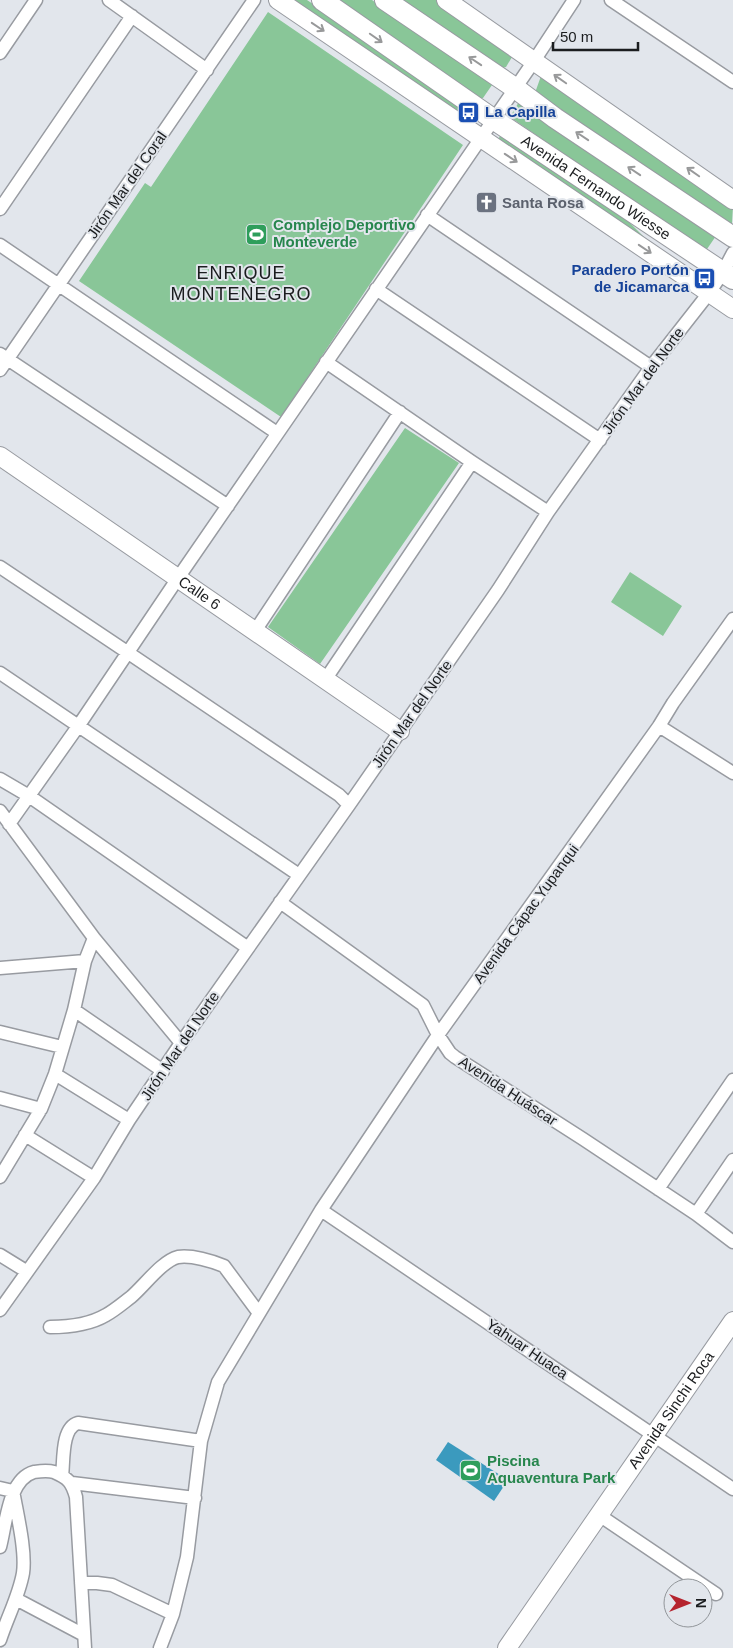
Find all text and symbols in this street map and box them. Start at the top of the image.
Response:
scale bar [553,20,638,52]
one-way arrow [311,22,325,32]
text: 50 m [560,28,593,45]
one-way arrow [369,33,383,43]
one-way arrow [468,56,482,66]
one-way arrow [553,74,567,84]
bus stop icon: La Capilla [457,100,481,124]
place label: La Capilla [485,103,557,120]
street label: Jirón Mar del Coral [83,128,170,241]
street label: Avenida Fernando Wiesse [518,131,674,243]
one-way arrow [575,131,589,141]
one-way arrow [503,153,517,163]
one-way arrow [628,166,642,176]
one-way arrow [686,167,700,177]
church icon: Santa Rosa [474,191,498,215]
place label: Santa Rosa [502,194,584,211]
place label: Complejo Deportivo Monteverde [273,216,416,250]
sports icon: Complejo Deportivo Monteverde [245,222,269,246]
one-way arrow [638,244,652,255]
place label: Paradero Portón de Jicamarca [571,261,690,295]
district label: ENRIQUE MONTENEGRO [170,263,312,304]
bus stop icon: Paradero Portón de Jicamarca [693,267,717,291]
street label: Jirón Mar del Norte [598,324,687,437]
street label: Calle 6 [176,572,224,613]
street label: Jirón Mar del Norte [368,657,455,771]
street label: Avenida Cápac Yupanqui [469,841,582,987]
street label: Jirón Mar del Norte [137,988,222,1103]
street label: Avenida Huáscar [456,1052,561,1129]
street label: Yahuar Huaca [483,1315,572,1382]
street label: Avenida Sinchi Roca [625,1348,718,1472]
place label: Piscina Aquaventura Park [487,1452,616,1486]
sports icon: Piscina Aquaventura Park [459,1458,483,1482]
north arrow [663,1578,713,1628]
text: N [693,1598,709,1608]

